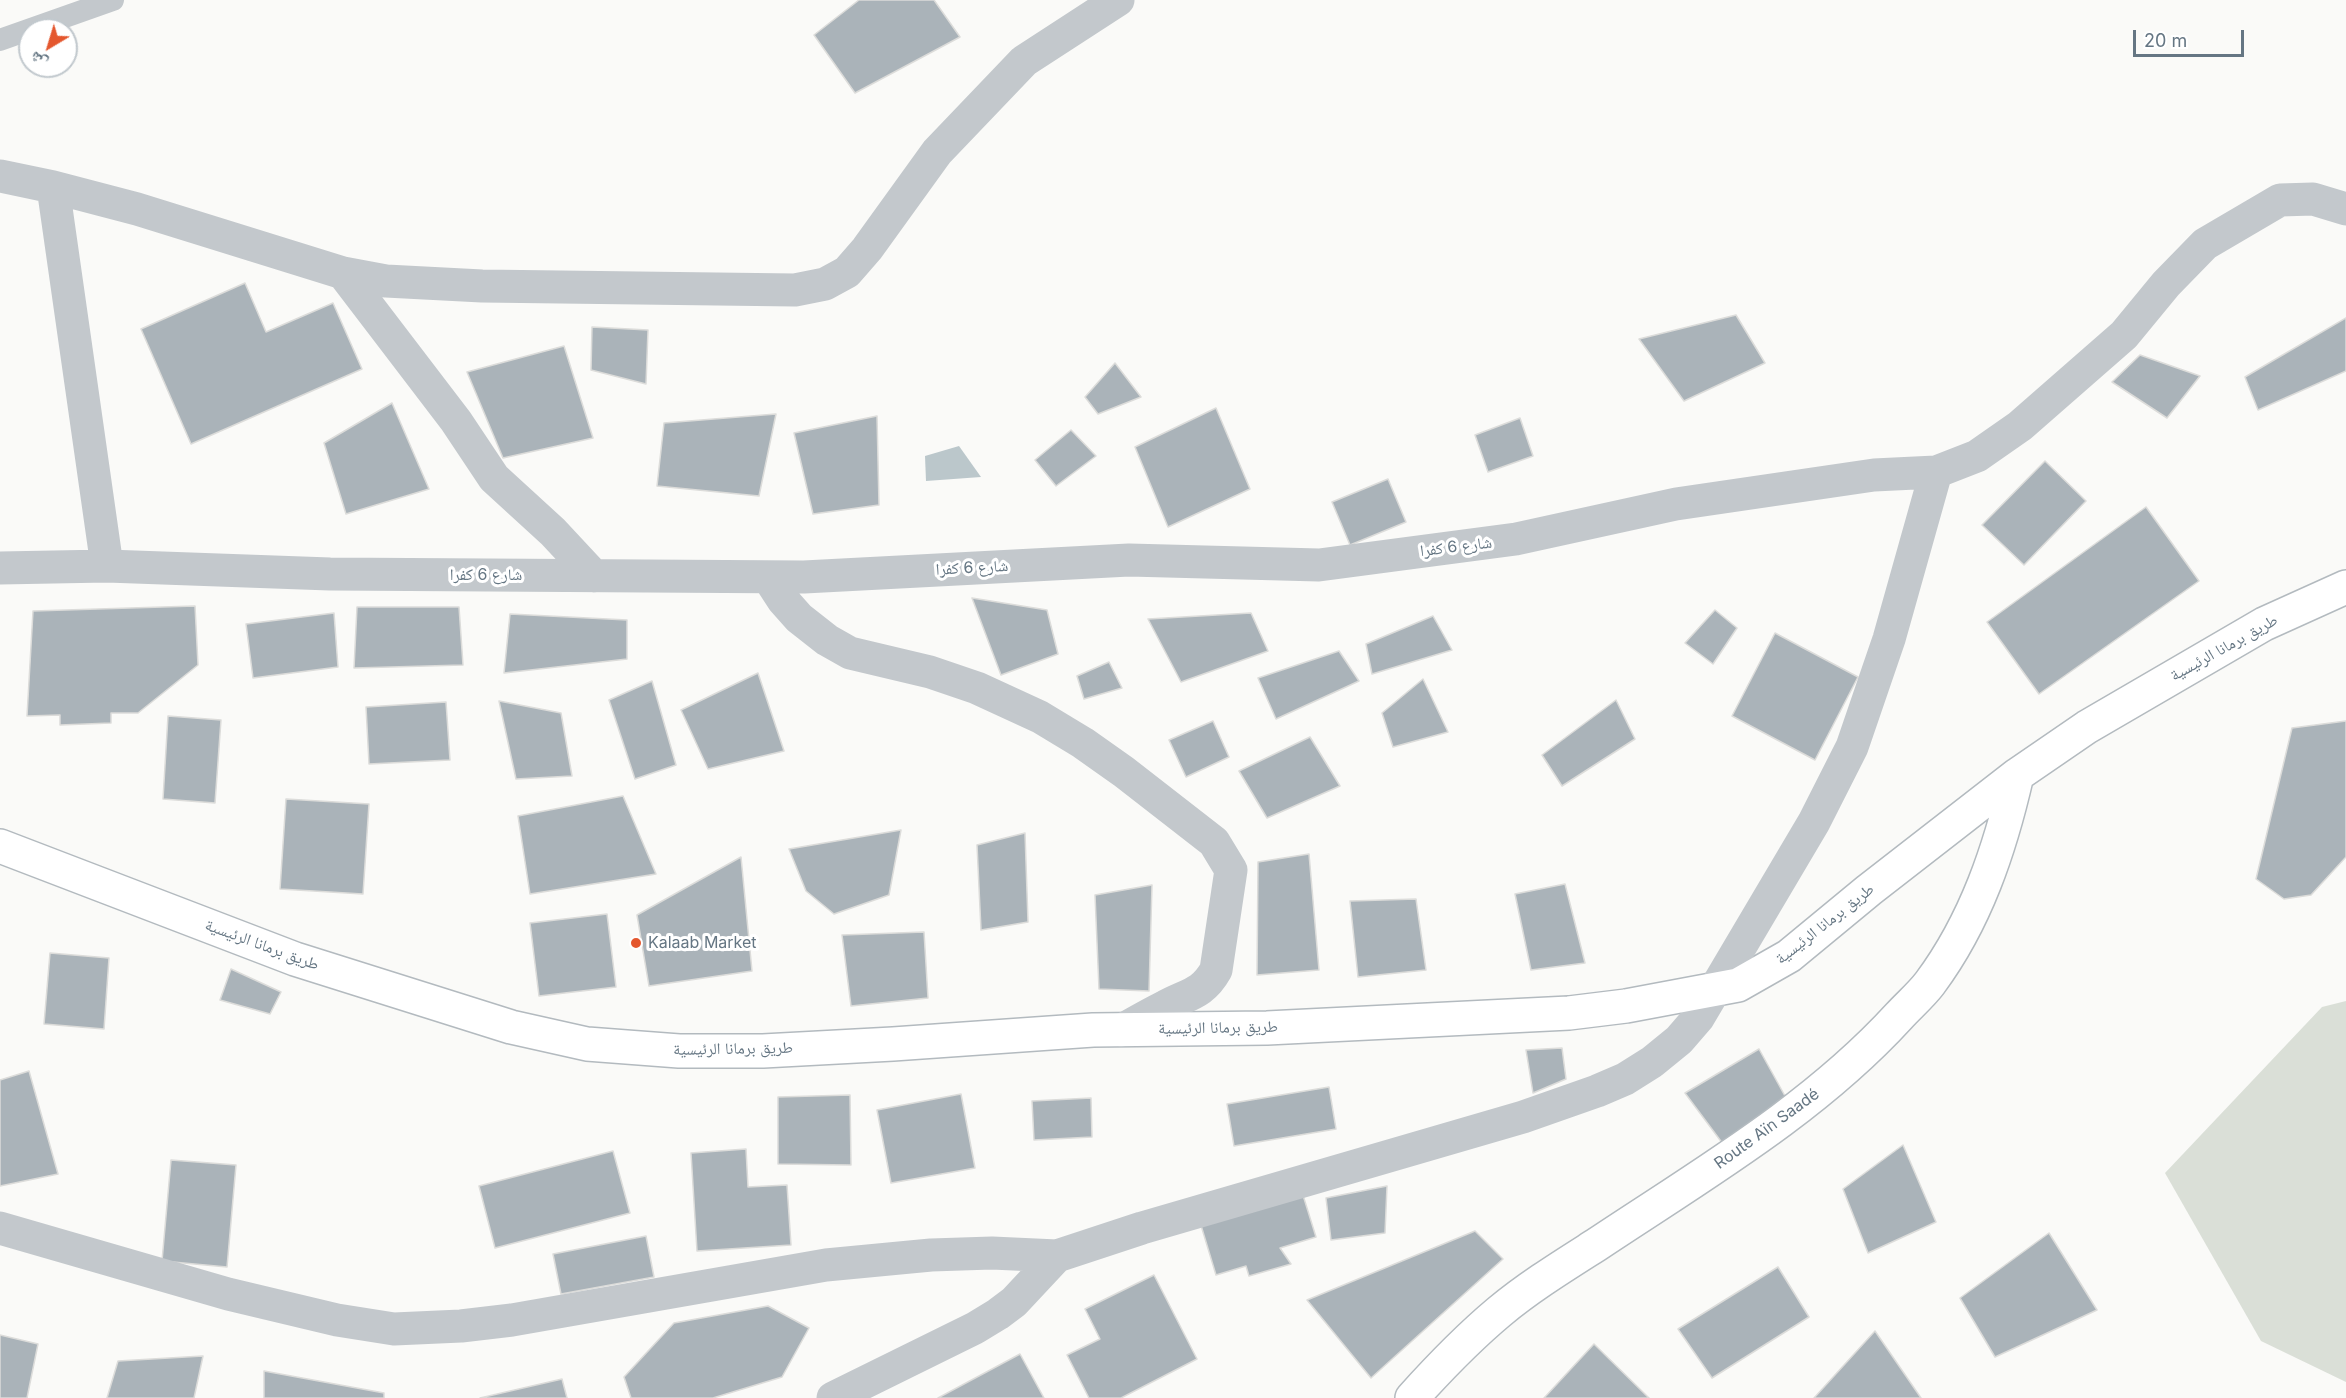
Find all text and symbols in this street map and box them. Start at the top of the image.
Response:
north arrow [18,18,78,78]
scale bar [2136,18,2247,56]
text: 20 m [2144,30,2187,51]
text: ش [25,48,51,74]
street label: شارع 6 كفرا [1419,533,1493,561]
street label: شارع 6 كفرا [935,557,1009,579]
street label: شارع 6 كفرا [450,565,522,585]
street label: طريق برمانا الرئيسية [2167,611,2281,685]
street label: طريق برمانا الرئيسية [1772,880,1878,968]
street label: طريق برمانا الرئيسية [202,915,322,975]
place label: Kalaab Market [648,933,757,953]
marker: Kalaab Market [629,936,643,950]
street label: طريق برمانا الرئيسية [1158,1017,1278,1039]
street label: طريق برمانا الرئيسية [673,1038,793,1060]
street label: Route Aïn Saadé [1711,1085,1823,1173]

